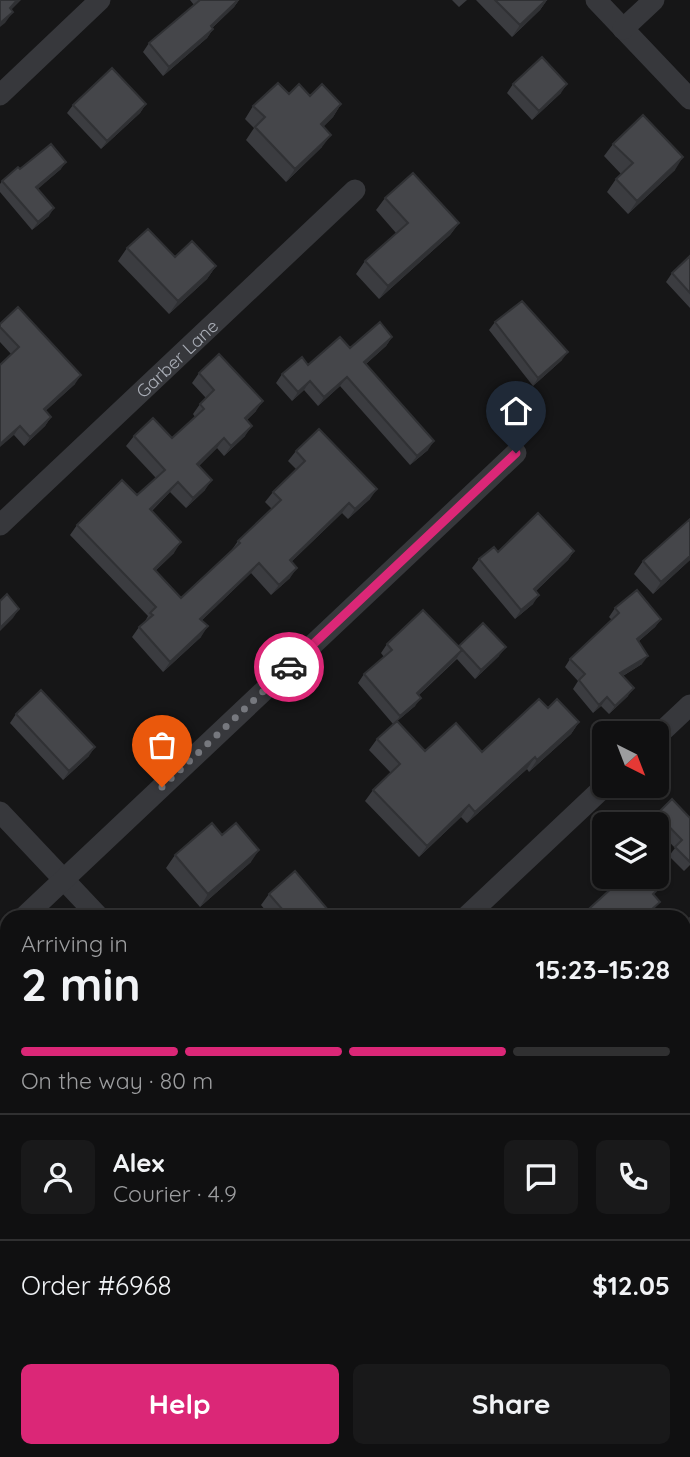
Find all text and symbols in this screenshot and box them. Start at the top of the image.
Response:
street label: Garber Lane [131,314,223,403]
pin [486,381,546,453]
icon: home [497,392,535,430]
courier [254,632,324,702]
icon: car [270,648,308,686]
pin [132,715,192,787]
north arrow [592,721,668,798]
map controls [592,721,669,889]
icon: bag [143,726,181,764]
button: layers [592,812,669,889]
text: Arriving in [21,929,128,958]
text: 15:23–15:28 [535,953,670,986]
text: 2 min [21,955,141,1013]
text: On the way · 80 m [21,1066,213,1095]
button: person [21,1140,95,1214]
button: chat [504,1140,578,1214]
button: phone [596,1140,670,1214]
text: Alex [113,1146,164,1179]
text: Courier · 4.9 [113,1179,237,1208]
text: Order #6968 [21,1269,171,1302]
text: $12.05 [592,1269,670,1302]
button: Help [21,1364,339,1444]
button: Share [353,1364,670,1444]

